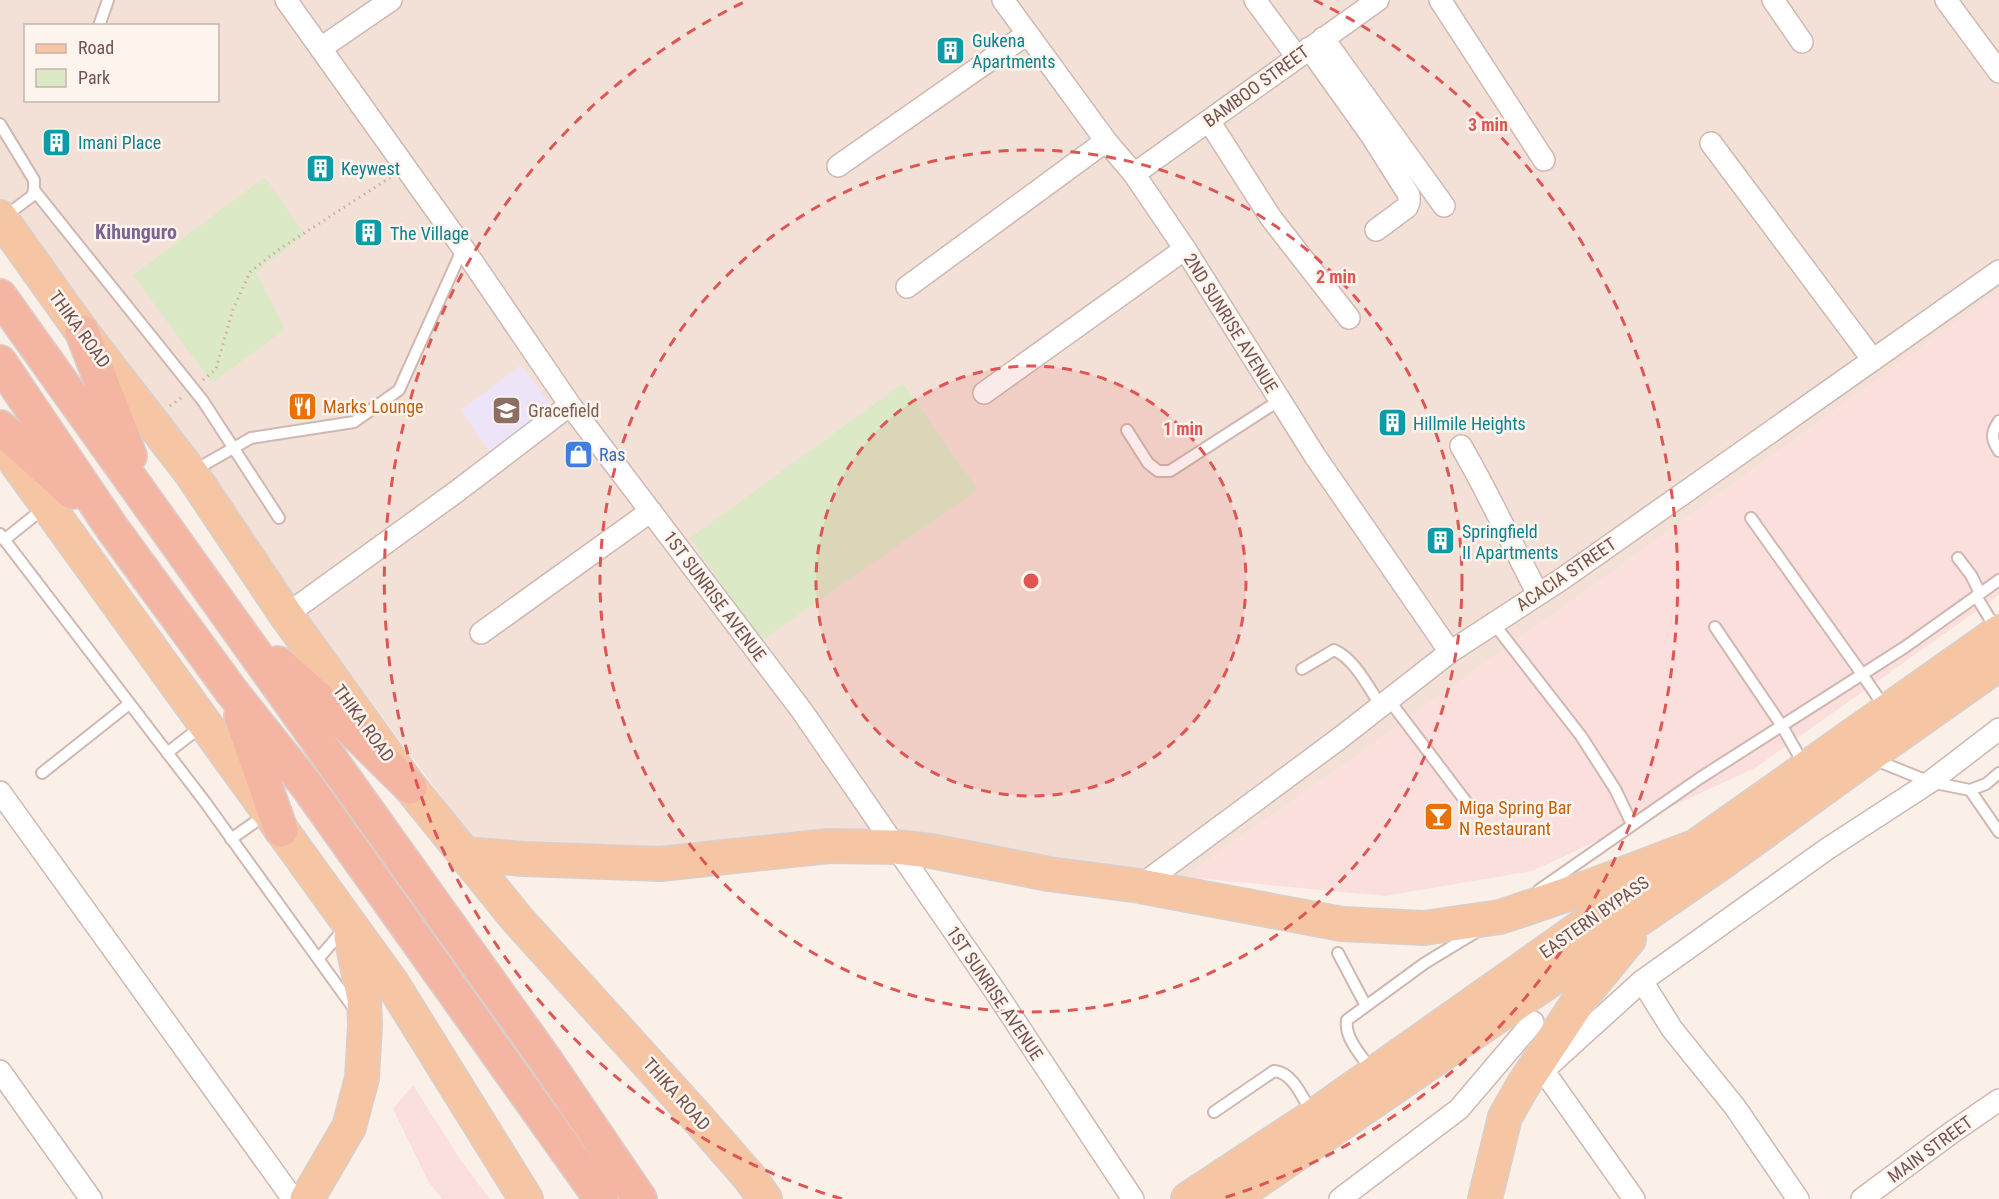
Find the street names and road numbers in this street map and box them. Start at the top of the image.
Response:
street label: BAMBOO STREET [1199,41,1313,131]
street label: 2ND SUNRISE AVENUE [1180,249,1282,397]
street label: THIKA ROAD [45,286,115,372]
street label: 1ST SUNRISE AVENUE [659,527,771,665]
street label: ACACIA STREET [1512,533,1620,615]
street label: THIKA ROAD [329,680,399,766]
street label: EASTERN BYPASS [1535,872,1653,962]
street label: 1ST SUNRISE AVENUE [942,922,1048,1064]
street label: THIKA ROAD [639,1053,715,1135]
street label: MAIN STREET [1884,1111,1976,1187]

